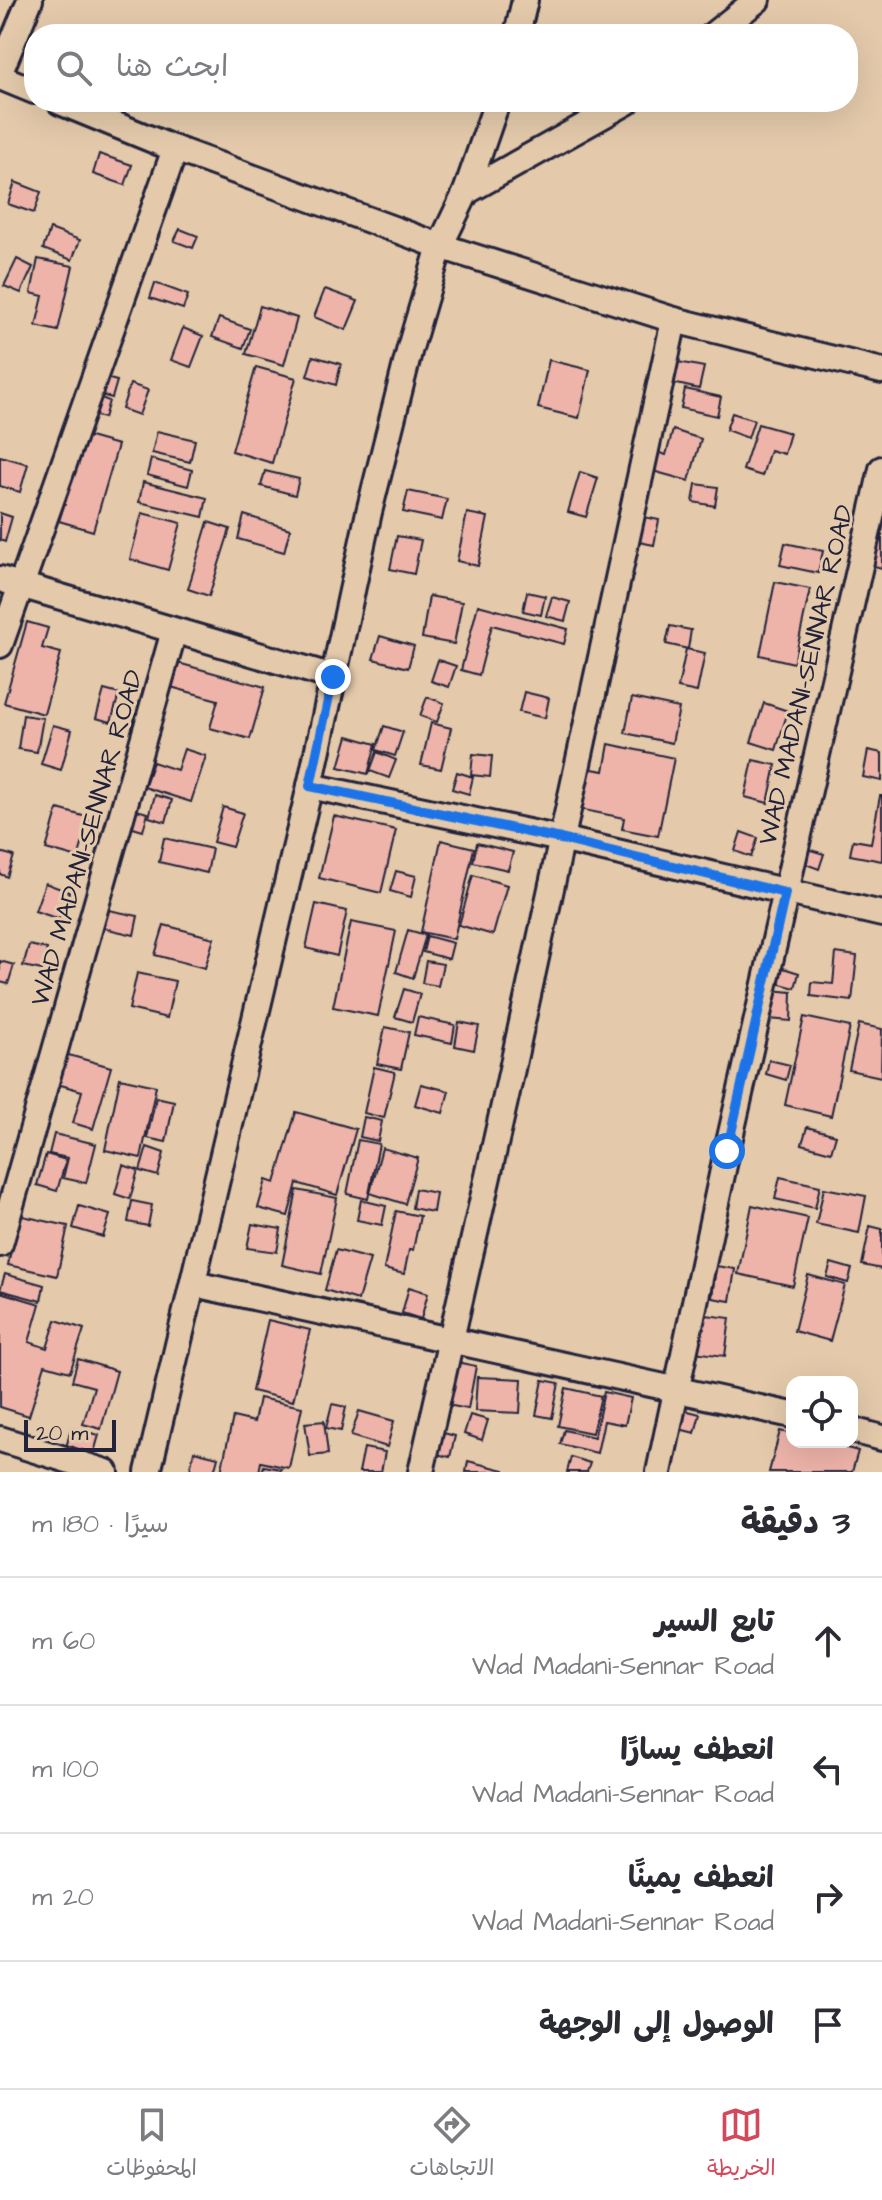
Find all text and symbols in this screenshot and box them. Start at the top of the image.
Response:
search box [24,24,858,112]
icon: search [52,46,96,90]
text: ابحث هنا [116,46,228,88]
street label: WAD MADANI-SENNAR ROAD [749,501,863,849]
route end [315,659,351,695]
street label: WAD MADANI-SENNAR ROAD [22,666,152,1010]
route start [709,1133,745,1169]
map controls [786,1376,858,1448]
button: locate [786,1376,858,1448]
scale bar [24,1416,116,1452]
text: 20 m [36,1418,88,1449]
text: 3 دقيقة [741,1499,850,1547]
text: سيرًا · 180 m [32,1506,169,1542]
text: تابع السير [655,1601,774,1643]
icon: ahead [806,1619,850,1663]
text: 60 m [32,1623,95,1659]
text: Wad Madani-Sennar Road [472,1648,774,1684]
text: انعطف يسارًا [620,1729,774,1771]
icon: left [806,1747,850,1791]
text: 100 m [32,1751,99,1787]
text: Wad Madani-Sennar Road [472,1776,774,1812]
text: انعطف يمينًا [628,1857,774,1899]
icon: right [806,1875,850,1919]
text: 20 m [32,1879,94,1915]
text: Wad Madani-Sennar Road [472,1904,774,1940]
text: الوصول إلى الوجهة [539,2003,774,2045]
icon: arrive [806,2003,850,2047]
tab: المحفوظات [106,2103,197,2187]
tab: الاتجاهات [410,2103,494,2187]
tab: الخريطة [707,2103,776,2187]

